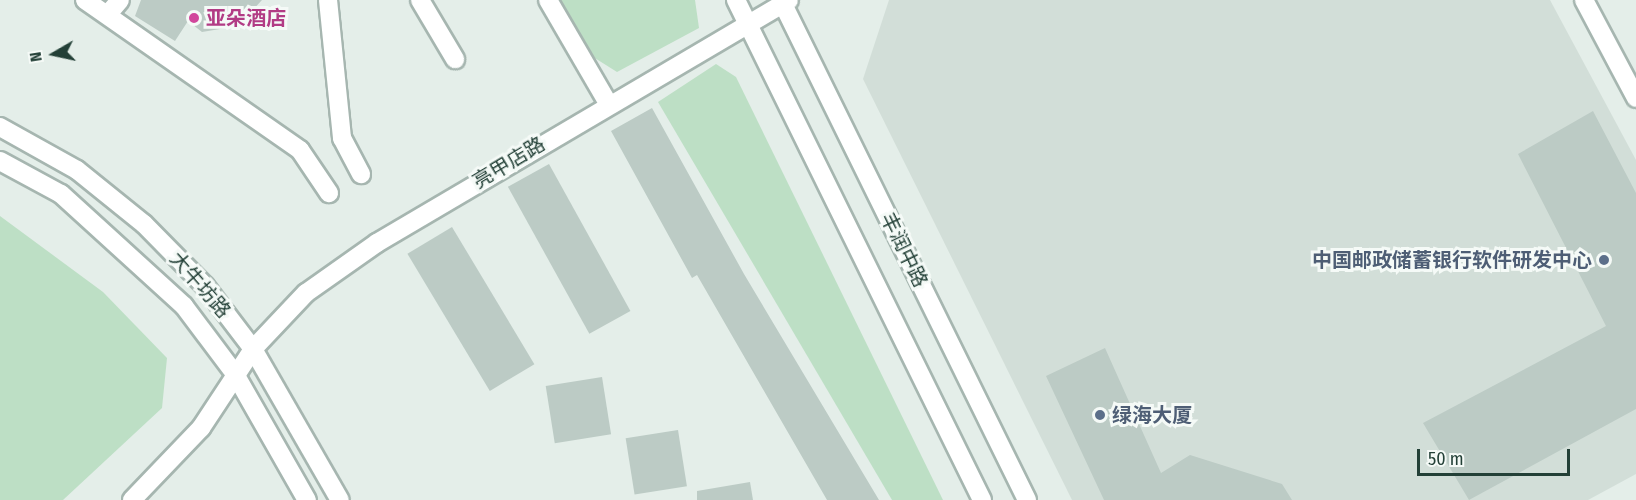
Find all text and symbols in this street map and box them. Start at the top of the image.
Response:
place label: 亚朵酒店 [206,6,286,30]
marker: 亚朵酒店 [187,11,201,25]
north arrow [24,24,84,84]
text: N [26,51,46,63]
street label: 亮甲店路 [469,132,549,194]
street label: 丰润中路 [876,209,932,291]
street label: 大牛坊路 [165,247,235,323]
place label: 中国邮政储蓄银行软件研发中心 [1312,248,1592,272]
marker: 中国邮政储蓄银行软件研发中心 [1597,253,1611,267]
place label: 绿海大厦 [1112,403,1192,427]
marker: 绿海大厦 [1093,408,1107,422]
scale bar [1420,437,1573,475]
text: 50 m [1428,448,1464,470]

